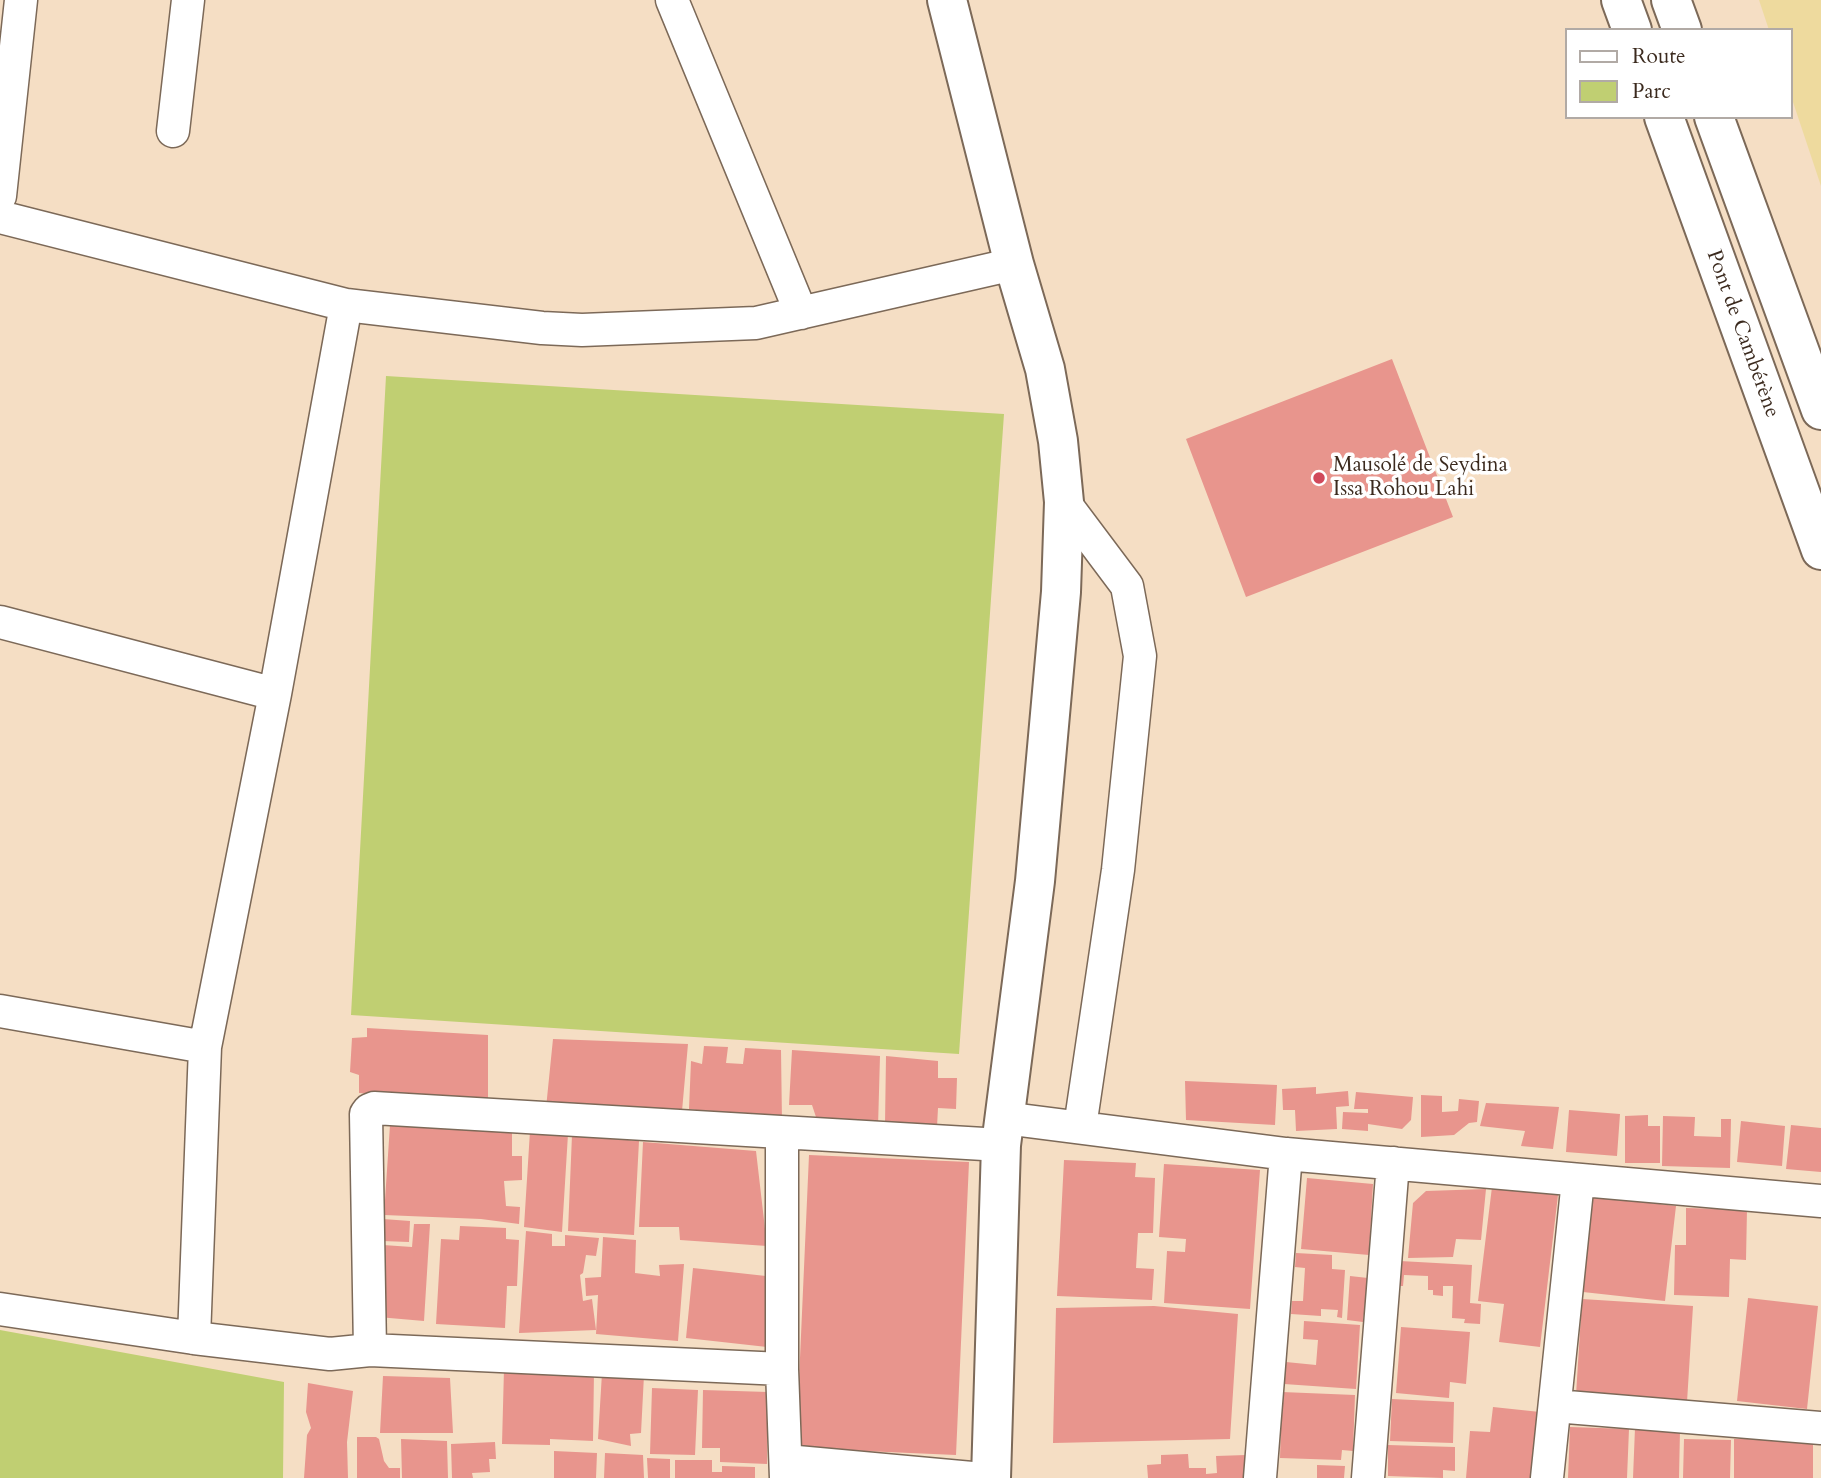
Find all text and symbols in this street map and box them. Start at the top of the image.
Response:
legend [1566,28,1793,119]
text: Route [1632,42,1686,71]
text: Parc [1632,77,1671,106]
street label: Pont de Cambérène [1700,247,1784,421]
place label: Mausolé de Seydina Issa Rohou Lahi [1333,453,1508,503]
marker: Mausolé de Seydina Issa Rohou Lahi [1311,470,1327,486]

